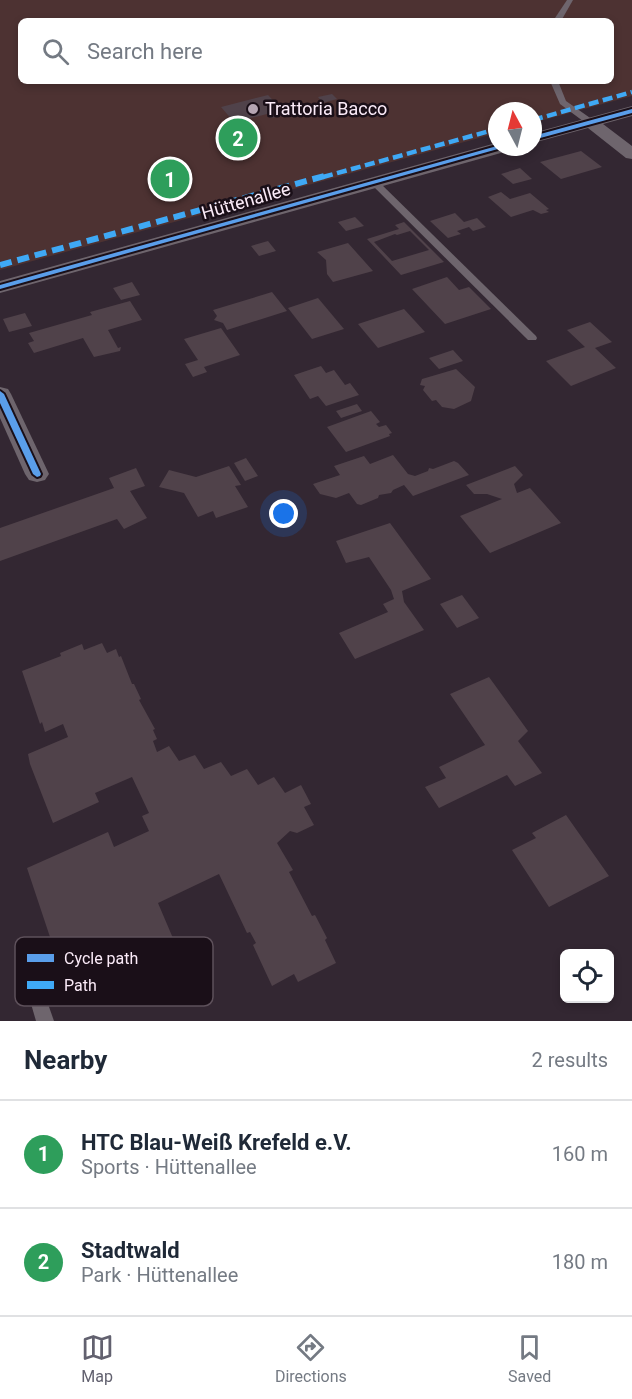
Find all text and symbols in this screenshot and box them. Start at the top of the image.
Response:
search box [18,18,614,84]
icon: search [39,35,72,68]
text: Search here [87,39,203,64]
place label: Trattoria Bacco [265,98,387,119]
marker: Trattoria Bacco [246,102,260,116]
north arrow [488,102,542,156]
pin: 2 [218,116,258,160]
pin: 1 [150,156,190,201]
street label: Hüttenallee [199,178,293,223]
your location [269,499,298,528]
legend [15,937,213,1006]
text: Cycle path [64,949,138,968]
map controls [560,949,614,1003]
button: locate [560,949,614,1003]
text: Path [64,976,97,995]
text: Nearby [24,1045,107,1075]
text: 2 results [532,1048,608,1072]
text: HTC Blau-Weiß Krefeld e.V. [81,1130,352,1155]
text: 1 [38,1142,49,1166]
text: 160 m [552,1142,608,1166]
text: Sports · Hüttenallee [81,1155,257,1179]
text: Stadtwald [81,1238,180,1263]
text: 2 [38,1250,49,1274]
text: 180 m [552,1250,608,1274]
text: Park · Hüttenallee [81,1263,238,1287]
tab: Map [81,1331,114,1386]
tab: Directions [275,1331,347,1386]
tab: Saved [508,1331,551,1386]

